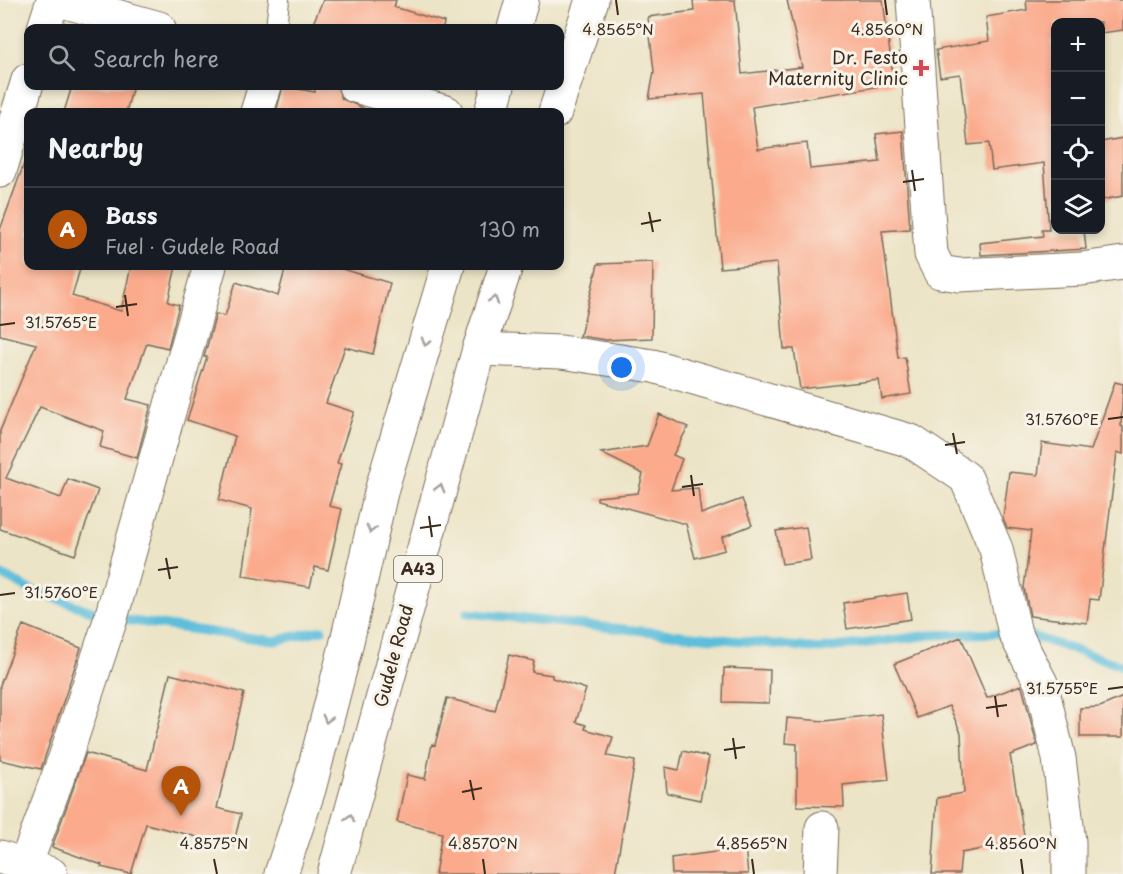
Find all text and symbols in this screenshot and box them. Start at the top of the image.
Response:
text: 4.8565°N [582,17,654,40]
text: 4.8560°N [851,17,923,40]
map controls [1051,18,1105,234]
button: + [1051,18,1105,72]
search box [24,24,564,90]
icon: search [45,41,78,74]
text: Search here [93,41,219,74]
place label: Dr. Festo Maternity Clinic [768,43,908,91]
marker: Dr. Festo Maternity Clinic [912,59,930,77]
button: − [1051,72,1105,126]
button: locate [1051,126,1105,180]
text: Nearby [48,128,143,167]
button: layers [1051,180,1105,234]
text: Bass [105,198,157,231]
text: A [60,214,75,244]
text: 130 m [480,214,540,244]
text: Fuel · Gudele Road [105,231,280,261]
one-way arrow [487,295,499,306]
text: 31.5765°E [25,310,97,333]
one-way arrow [421,336,433,347]
your location [607,353,636,382]
text: 31.5760°E [1025,407,1099,430]
one-way arrow [433,483,446,493]
one-way arrow [366,524,379,534]
road number: A43 [394,556,442,582]
text: 31.5760°E [24,580,98,603]
street label: Gudele Road [366,601,419,710]
text: 31.5755°E [1026,676,1098,699]
one-way arrow [322,714,335,724]
pin: A [162,766,201,816]
one-way arrow [343,813,355,823]
text: 4.8575°N [180,831,248,854]
text: 4.8570°N [448,831,518,854]
text: 4.8565°N [716,831,788,854]
text: 4.8560°N [985,831,1057,854]

